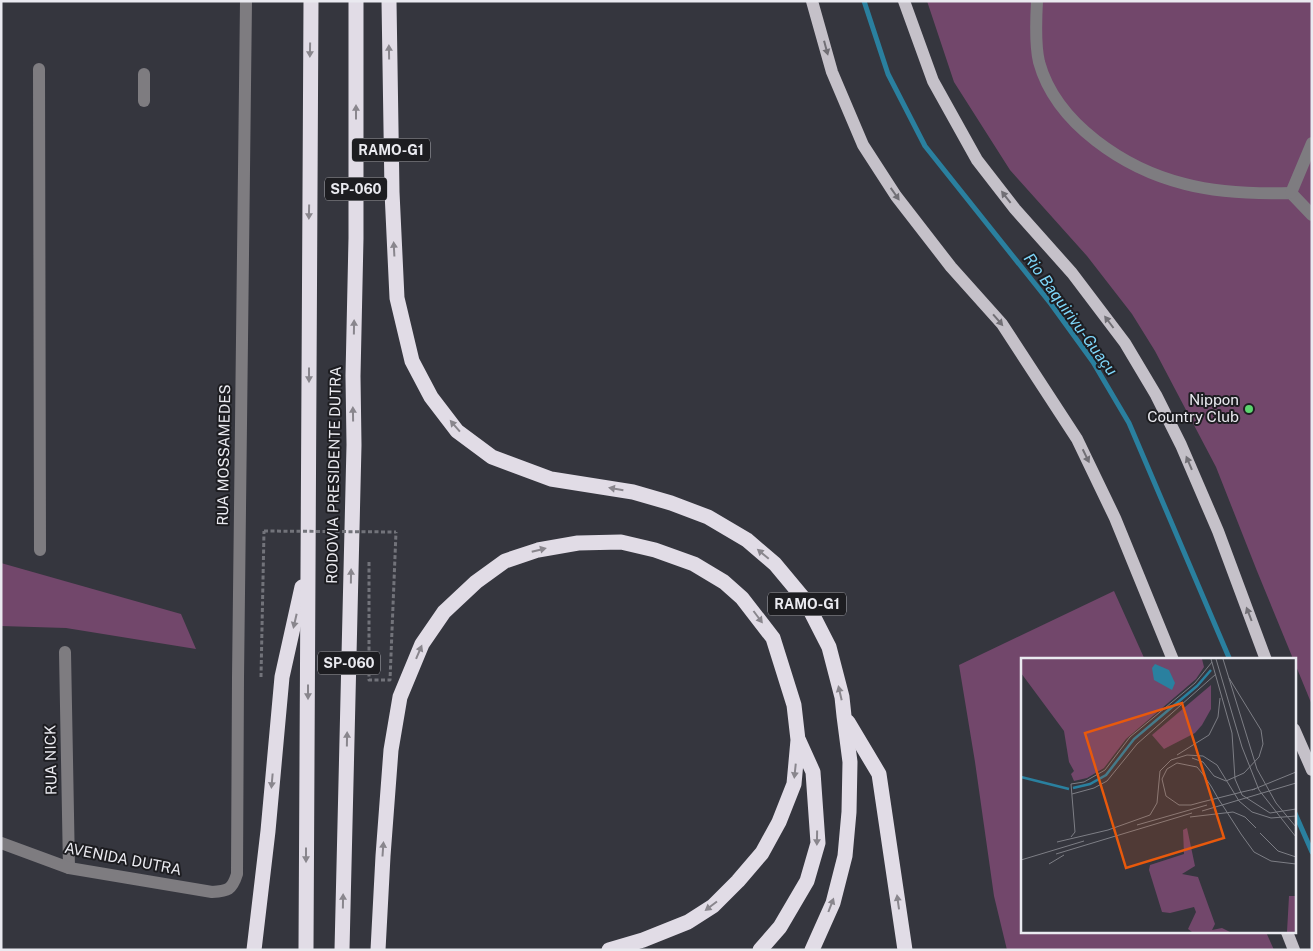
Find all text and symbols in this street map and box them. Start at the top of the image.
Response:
one-way arrow [822,41,830,56]
one-way arrow [306,42,314,58]
one-way arrow [385,44,393,60]
one-way arrow [352,104,360,120]
road number: RAMO-G1 [352,138,430,162]
road number: SP-060 [325,178,387,200]
one-way arrow [890,187,900,201]
one-way arrow [1000,191,1011,204]
one-way arrow [305,205,313,221]
one-way arrow [390,241,398,257]
water label: Rio Baquirivu-Guaçu [1020,249,1121,379]
one-way arrow [992,313,1003,326]
one-way arrow [1104,315,1114,329]
one-way arrow [350,319,358,335]
street label: RODOVIA PRESIDENTE DUTRA [323,366,344,584]
one-way arrow [305,367,313,383]
street label: RUA MOSSAMEDES [214,384,233,526]
place label: Nippon Country Club [1147,391,1239,425]
marker: Nippon Country Club [1243,403,1255,415]
one-way arrow [349,405,357,421]
one-way arrow [449,420,460,433]
one-way arrow [1082,449,1090,463]
one-way arrow [1185,455,1193,470]
one-way arrow [608,485,624,493]
one-way arrow [531,546,546,554]
one-way arrow [758,548,770,560]
one-way arrow [347,568,355,584]
road number: RAMO-G1 [768,592,846,616]
one-way arrow [1245,606,1253,621]
one-way arrow [753,610,763,624]
one-way arrow [291,613,299,628]
one-way arrow [415,645,423,659]
road number: SP-060 [318,651,380,674]
inset map [1021,658,1296,934]
one-way arrow [304,685,312,701]
one-way arrow [836,685,844,700]
street label: RUA NICK [41,725,60,795]
one-way arrow [343,730,351,746]
one-way arrow [791,764,799,780]
one-way arrow [268,774,276,790]
one-way arrow [813,830,821,846]
street label: AVENIDA DUTRA [63,839,183,878]
one-way arrow [380,840,388,856]
one-way arrow [302,847,310,863]
one-way arrow [339,893,347,909]
one-way arrow [893,893,901,909]
one-way arrow [827,897,835,912]
one-way arrow [705,901,718,912]

